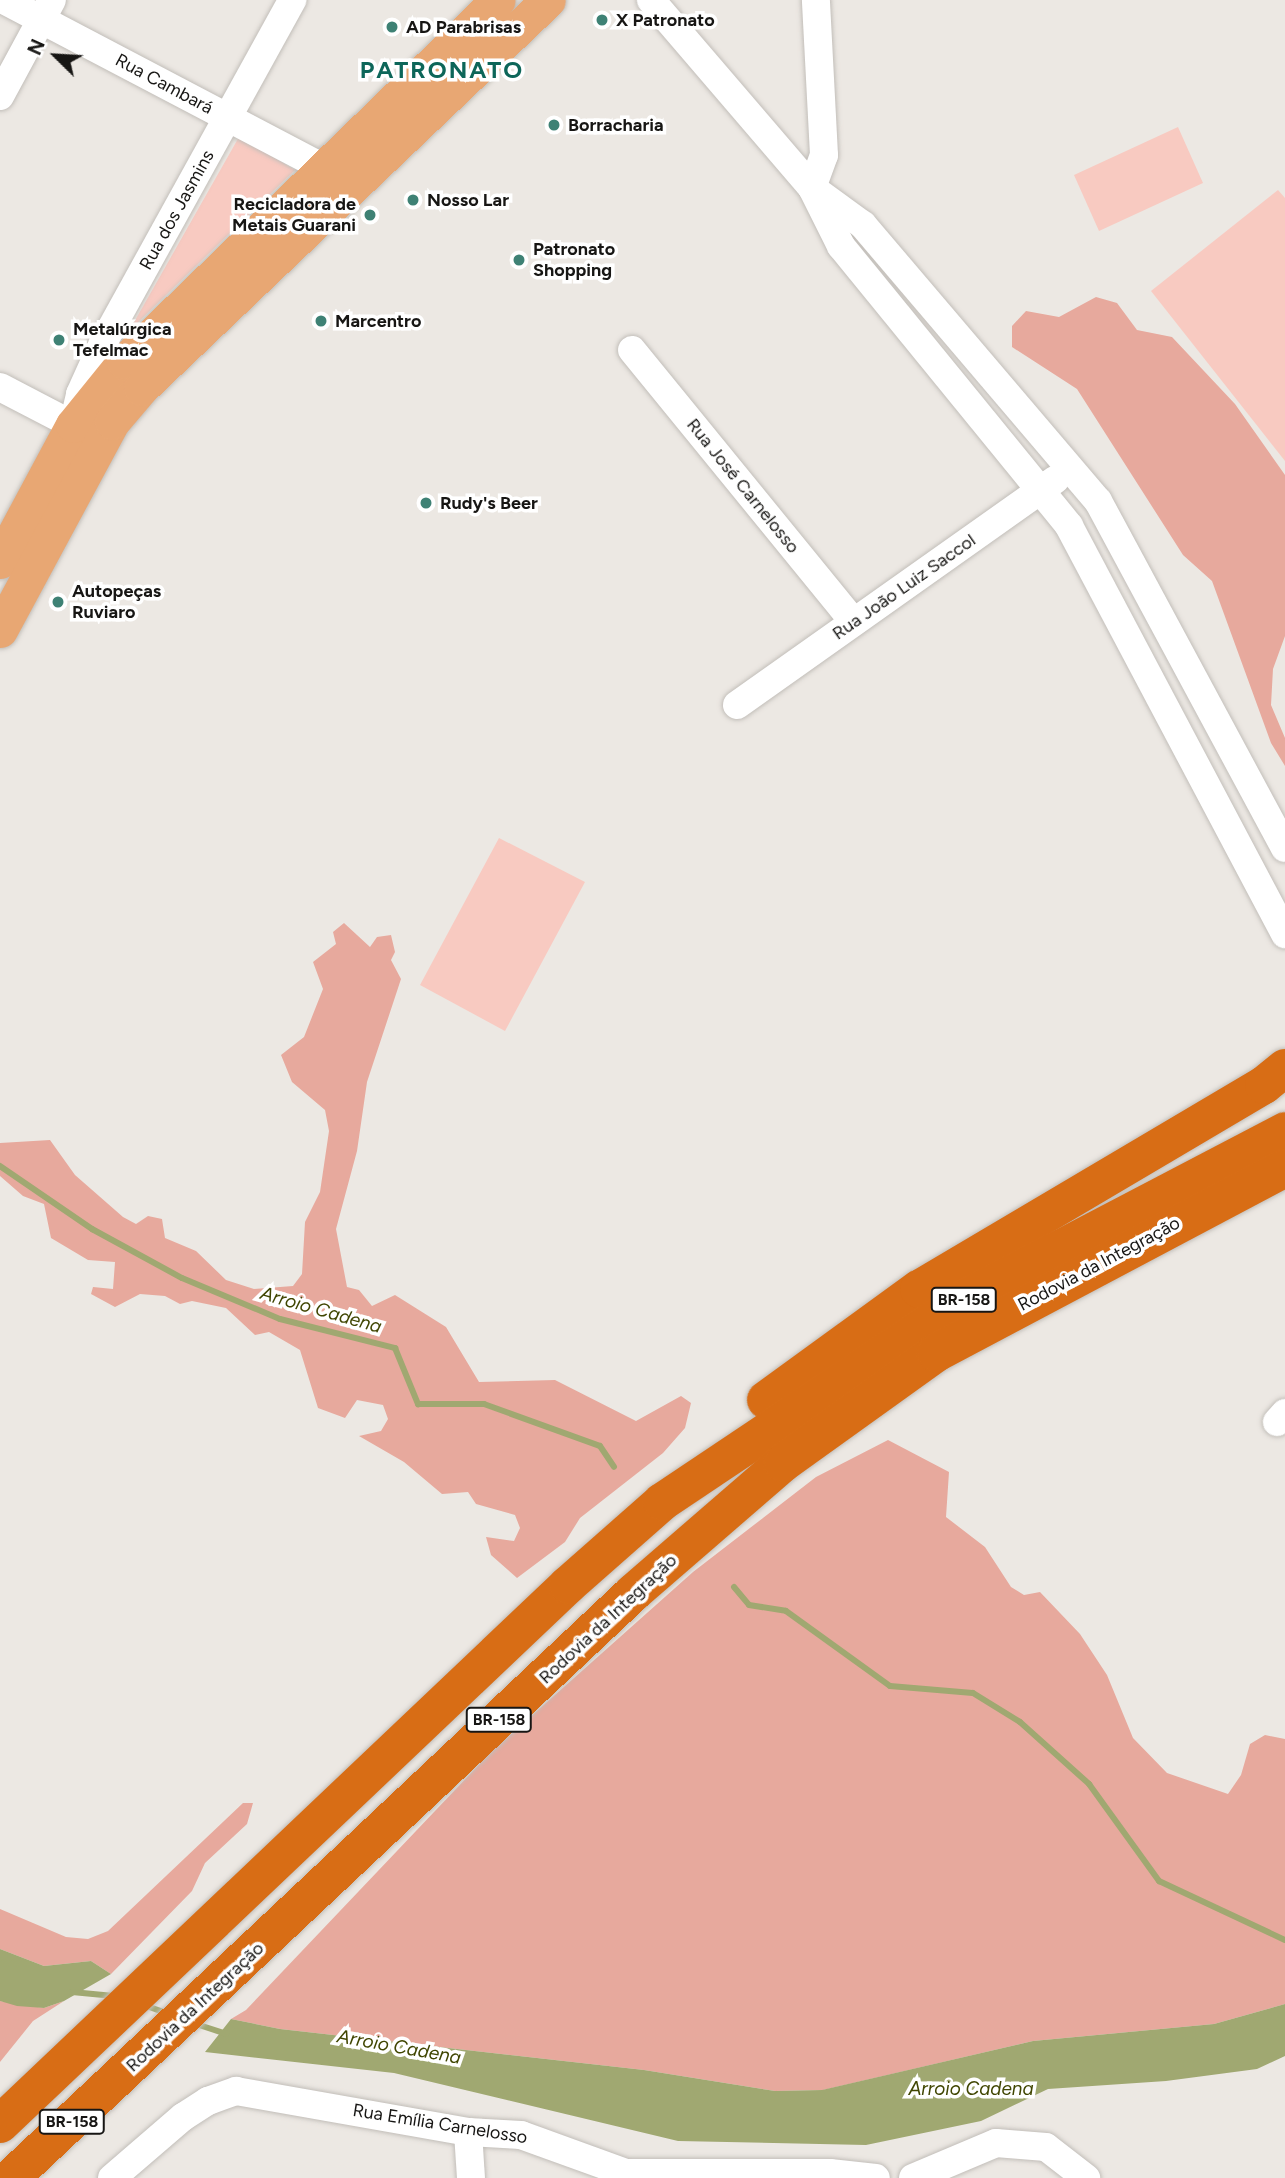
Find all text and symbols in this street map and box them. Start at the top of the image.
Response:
place label: X Patronato [616,9,715,31]
marker: X Patronato [594,12,610,28]
place label: AD Parabrisas [406,16,521,38]
marker: AD Parabrisas [384,19,400,35]
north arrow [21,21,91,91]
text: N [23,36,50,59]
street label: Rua Cambará [112,49,216,119]
district label: PATRONATO [361,56,523,84]
place label: Borracharia [568,114,664,136]
marker: Borracharia [546,117,562,133]
street label: Rua dos Jasmins [135,146,219,274]
place label: Nosso Lar [427,189,509,211]
marker: Nosso Lar [405,192,421,208]
place label: Recicladora de Metais Guarani [232,194,356,236]
marker: Recicladora de Metais Guarani [362,207,378,223]
place label: Patronato Shopping [533,239,615,282]
marker: Patronato Shopping [511,252,527,268]
place label: Marcentro [335,310,421,332]
marker: Marcentro [313,313,329,329]
place label: Metalúrgica Tefelmac [73,319,171,362]
marker: Metalúrgica Tefelmac [51,332,67,348]
street label: Rua José Carnelosso [682,414,804,558]
place label: Rudy's Beer [440,492,538,514]
marker: Rudy's Beer [418,495,434,511]
street label: Rua João Luiz Saccol [828,529,980,645]
place label: Autopeças Ruviaro [72,581,161,624]
marker: Autopeças Ruviaro [50,594,66,610]
street label: Rodovia da Integração [1014,1212,1184,1316]
water label: Arroio Cadena [258,1282,384,1338]
road number: BR-158 [931,1288,997,1312]
street label: Rodovia da Integração [535,1550,681,1688]
road number: BR-158 [466,1708,532,1732]
street label: Rodovia da Integração [122,1938,268,2076]
water label: Arroio Cadena [335,2025,463,2069]
water label: Arroio Cadena [908,2078,1034,2100]
street label: Rua Emília Carnelosso [351,2100,529,2148]
road number: BR-158 [39,2110,105,2134]

